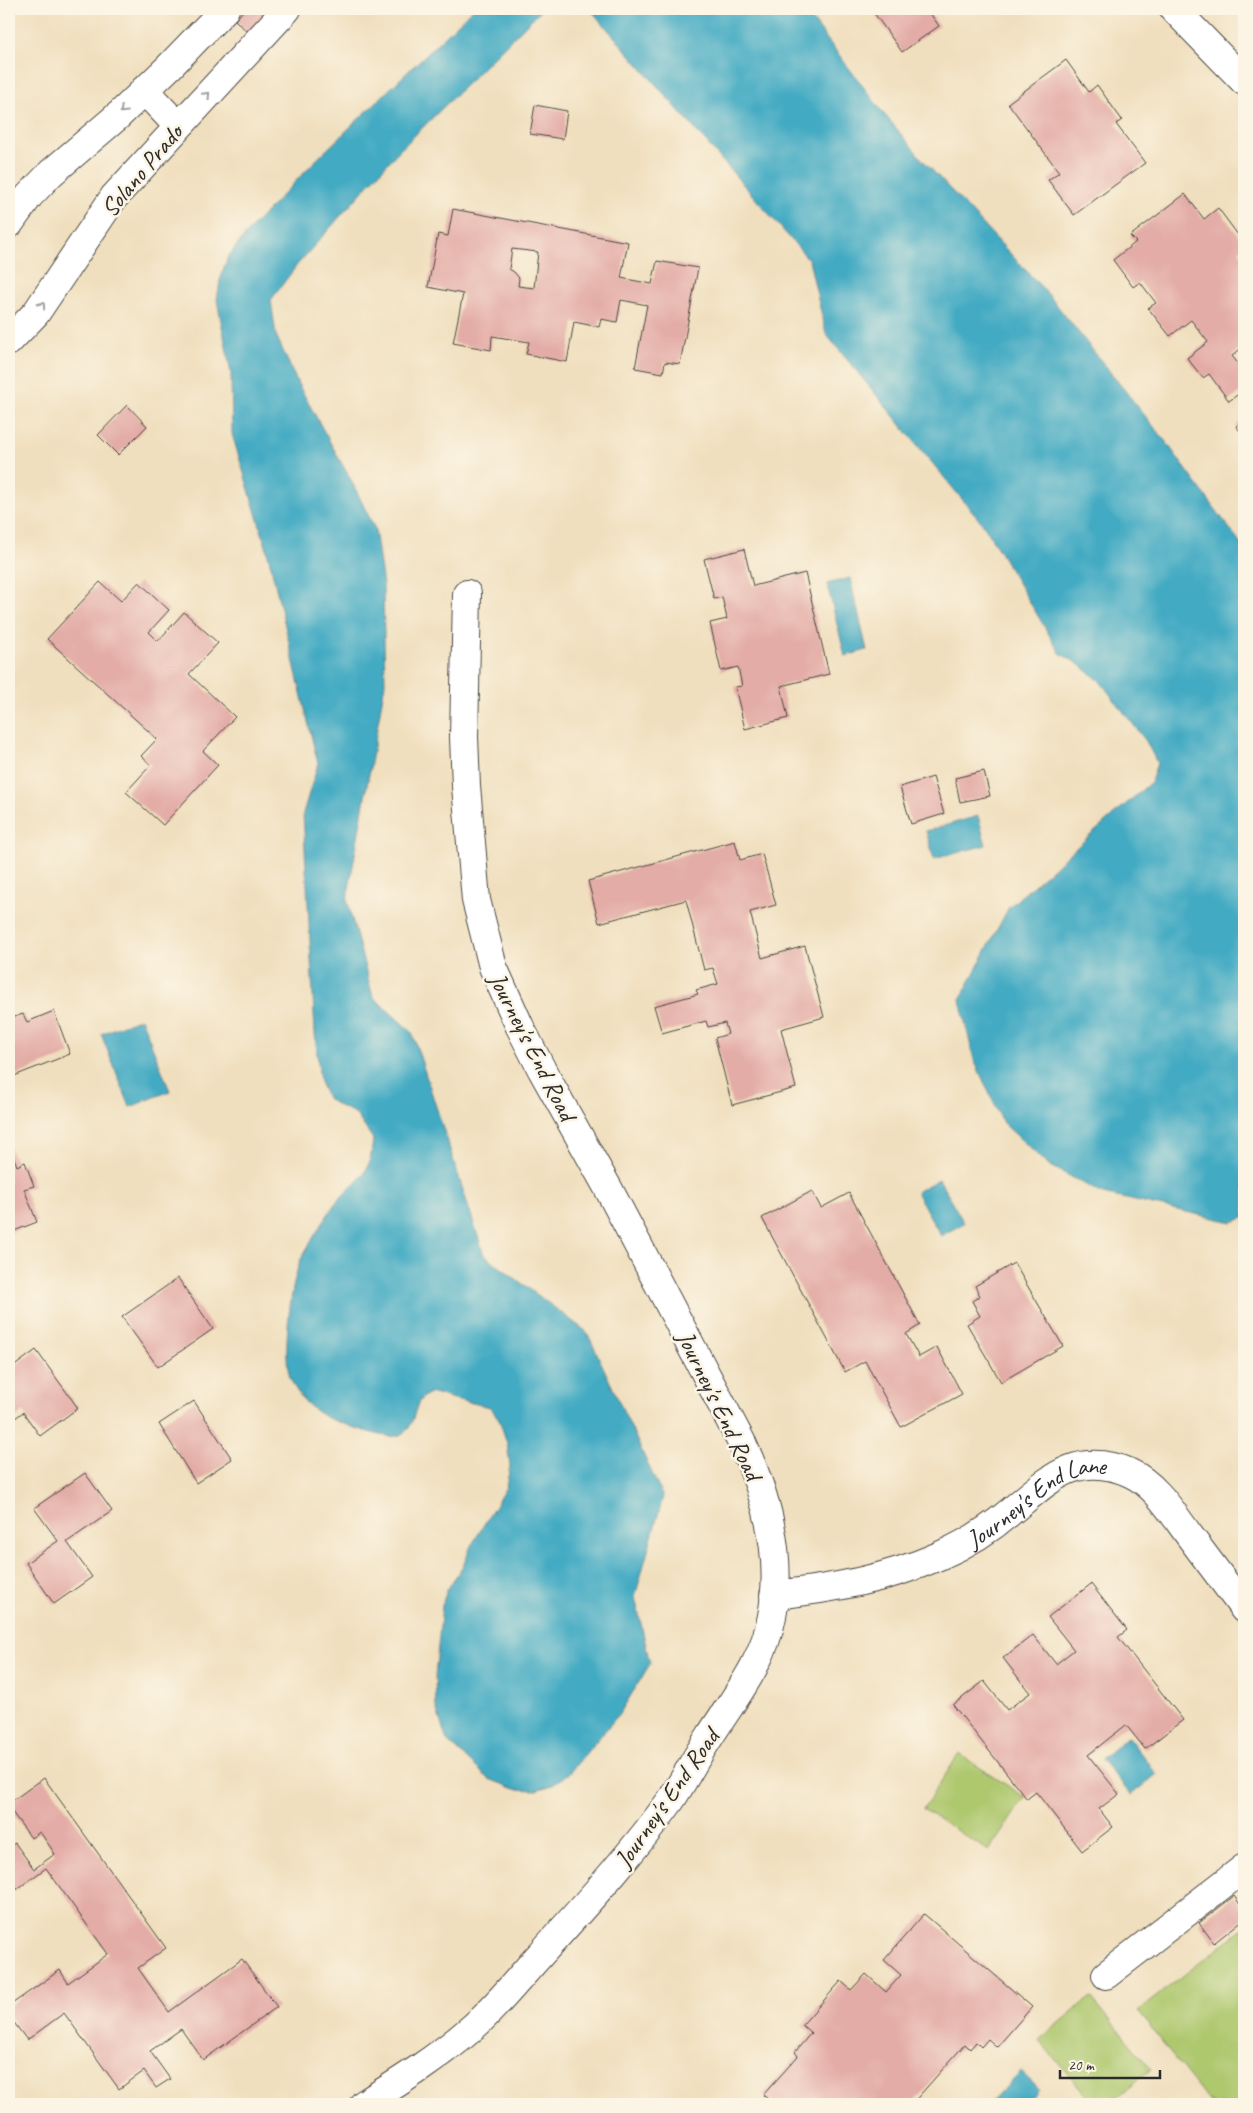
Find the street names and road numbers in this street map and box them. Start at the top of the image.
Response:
street label: Solano Prado [94,115,192,224]
street label: Journey's End Road [481,966,585,1130]
street label: Journey's End Road [669,1325,771,1489]
street label: Journey's End Lane [960,1449,1110,1556]
street label: Journey's End Road [607,1720,729,1875]

